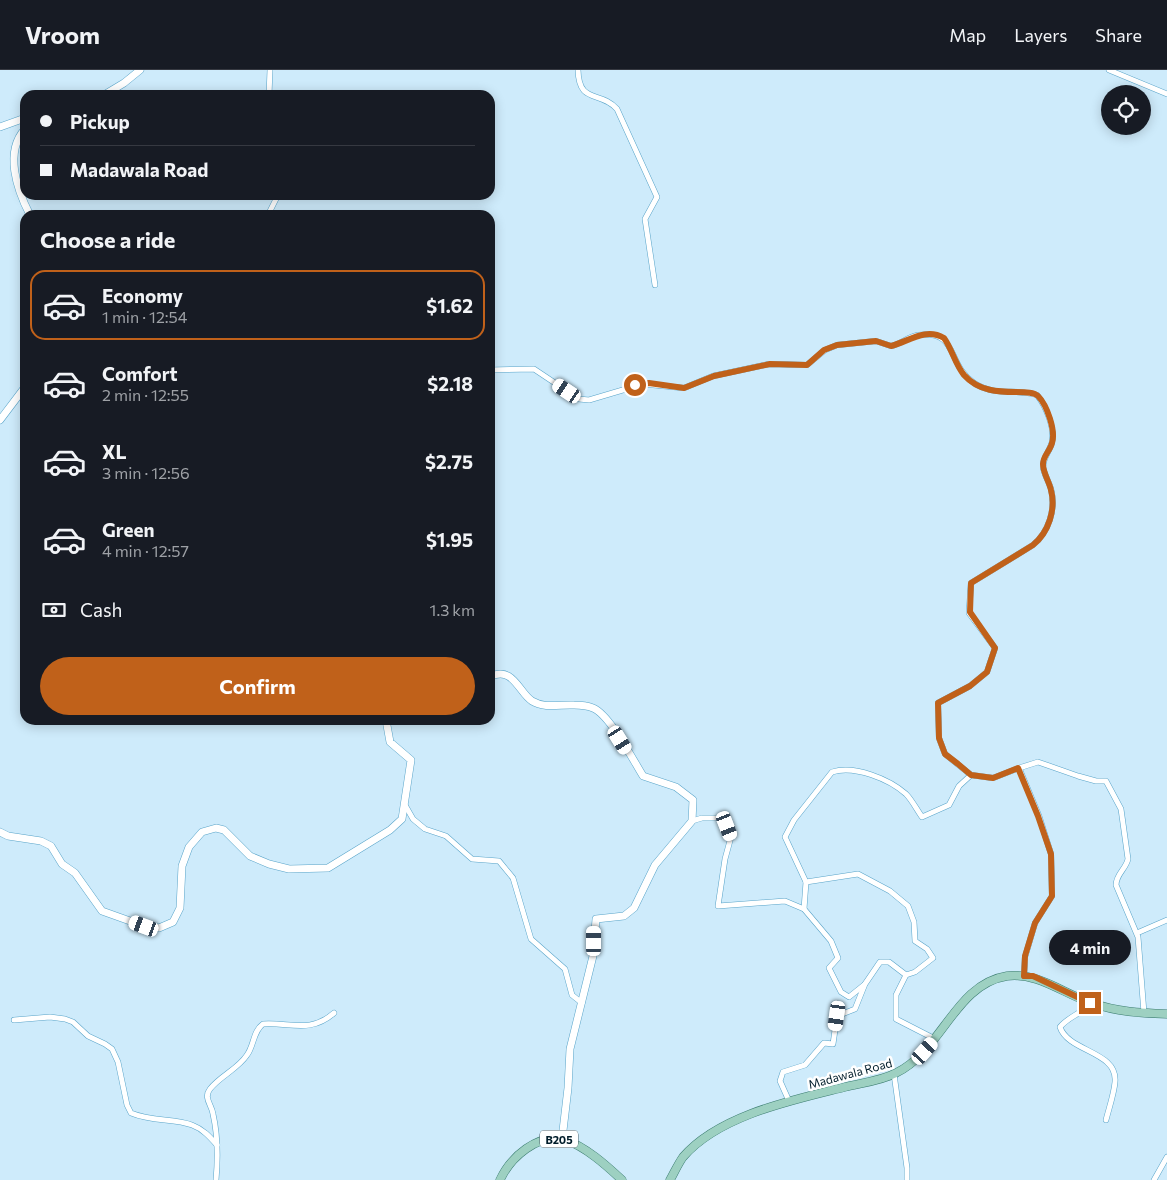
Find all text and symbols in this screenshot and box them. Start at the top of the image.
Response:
text: Vroom [25,20,100,49]
text: Map [949,24,986,46]
text: Layers [1014,24,1067,46]
text: Share [1095,24,1142,46]
map controls [1101,85,1151,135]
button: locate [1101,85,1151,135]
text: Pickup [70,110,130,133]
text: Madawala Road [70,158,208,181]
text: Choose a ride [40,226,175,253]
icon: car [42,283,87,328]
text: Economy [102,284,183,307]
text: $1.62 [426,294,473,317]
text: 1 min · 12:54 [102,307,187,326]
icon: car [42,361,87,406]
text: Comfort [102,362,178,385]
text: $2.18 [427,372,473,395]
route start [624,374,646,396]
car [550,376,583,406]
text: 2 min · 12:55 [102,385,189,404]
icon: car [42,439,87,484]
text: XL [102,440,127,463]
text: $2.75 [425,450,473,473]
text: 3 min · 12:56 [102,463,190,482]
icon: car [42,517,87,562]
text: Green [102,518,154,541]
text: $1.95 [426,528,473,551]
text: 4 min · 12:57 [102,541,189,560]
icon: cash [40,596,68,624]
text: Cash [80,598,122,621]
text: 1.3 km [430,600,475,619]
button: Confirm [40,657,475,715]
car [605,723,634,757]
car [714,809,739,843]
car [127,914,160,938]
car [586,926,601,956]
callout: 4 min [1049,930,1131,966]
text: 4 min [1070,938,1110,957]
route end [1079,992,1101,1014]
car [827,1000,846,1032]
car [909,1035,940,1067]
street label: Madawala Road [807,1055,893,1091]
road number: B205 [540,1130,578,1148]

